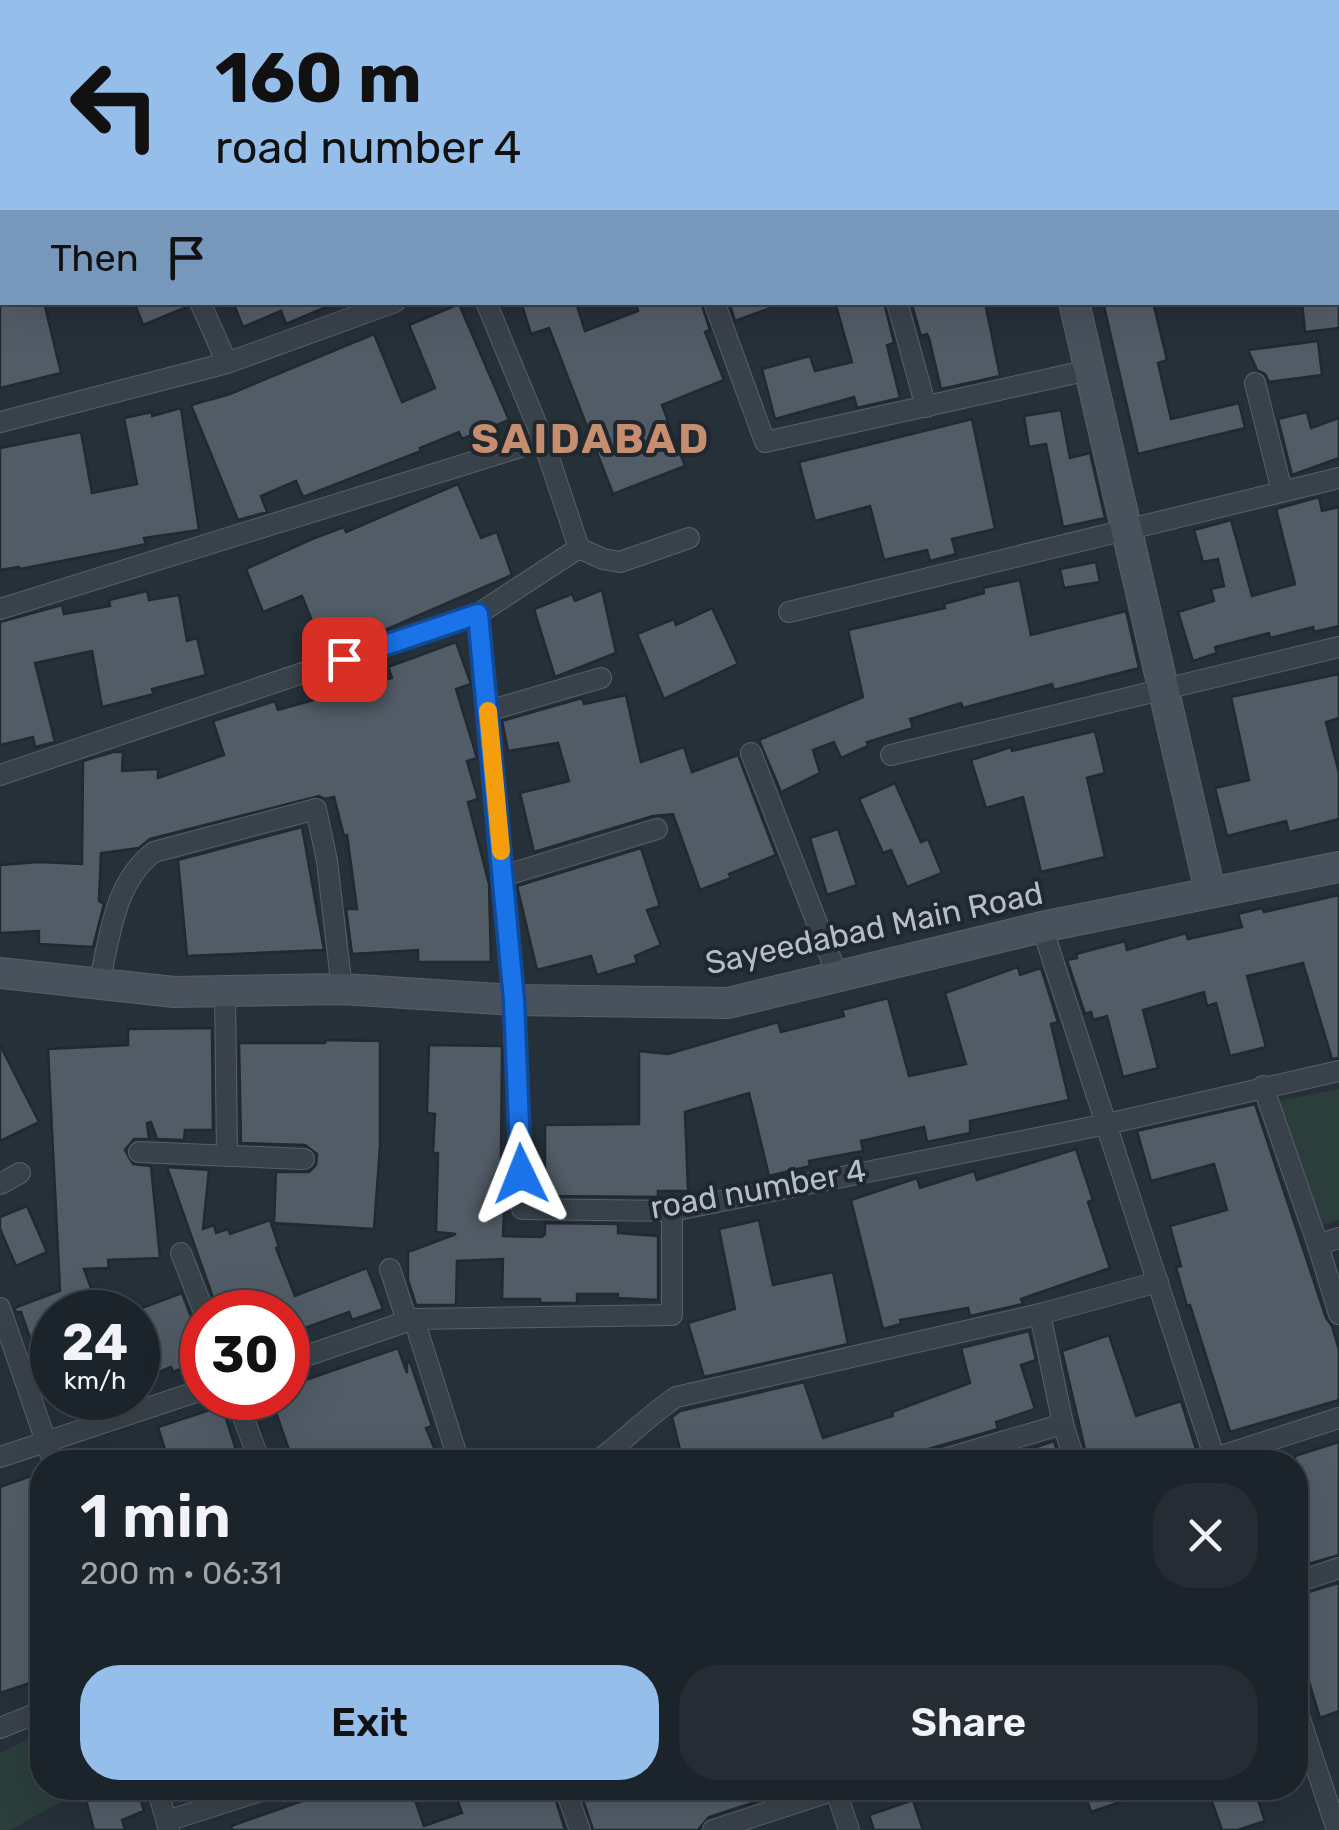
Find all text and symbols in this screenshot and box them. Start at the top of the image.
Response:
text: 160 m [215,37,422,120]
icon: left [50,40,180,170]
text: road number 4 [215,121,522,174]
icon: arrive [159,230,214,285]
text: Then [50,235,139,281]
district label: SAIDABAD [471,414,711,464]
pin [302,617,387,702]
icon: arrive [317,632,372,687]
street label: Sayeedabad Main Road [702,874,1046,982]
position arrow [469,1122,573,1226]
street label: road number 4 [647,1151,869,1227]
speed limit sign: 30 [180,1290,310,1420]
text: 24 [62,1313,128,1373]
text: km/h [64,1366,126,1395]
text: 1 min [80,1481,231,1552]
button: close [1153,1483,1258,1588]
text: 200 m · 06:31 [80,1554,282,1592]
button: Exit [80,1665,659,1780]
button: Share [679,1665,1258,1780]

